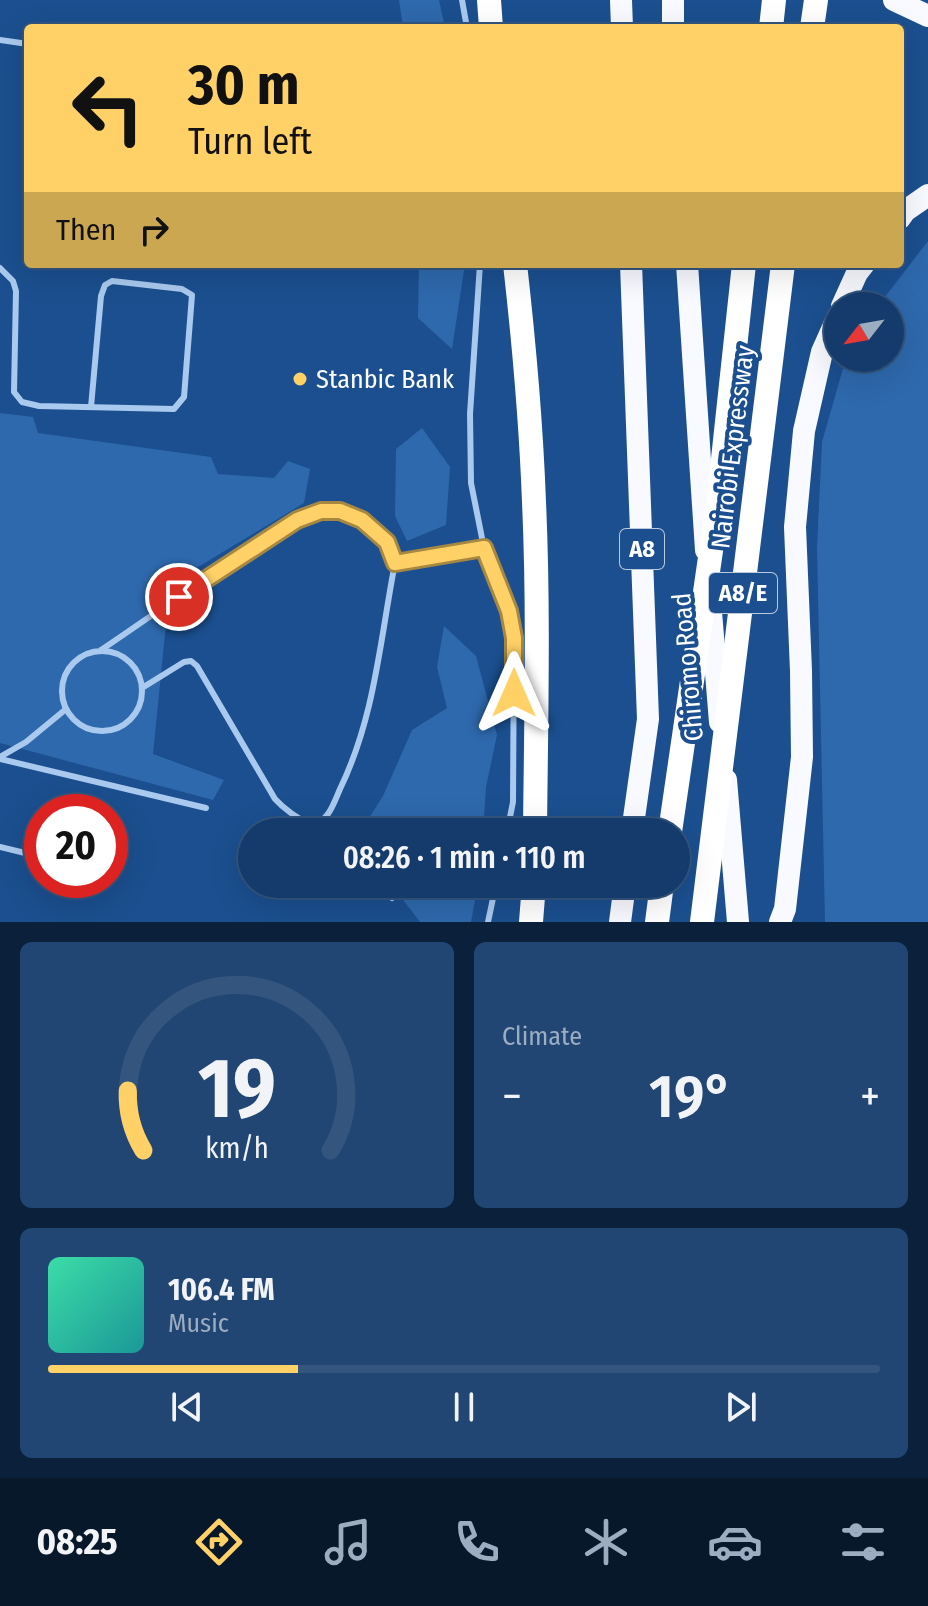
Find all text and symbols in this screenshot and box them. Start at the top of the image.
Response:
text: 30 m [188,52,299,119]
icon: left [56,56,160,160]
text: Turn left [188,120,312,164]
icon: right [132,208,176,252]
text: Then [56,212,116,248]
north arrow [824,292,904,372]
map controls [824,292,904,372]
street label: Nairobi Expressway [705,343,761,550]
place label: Stanbic Bank [316,364,455,395]
marker: Stanbic Bank [291,370,309,388]
road number: A8 [620,529,664,569]
pin [145,563,213,631]
road number: A8/E [709,573,777,613]
icon: arrive [157,575,201,619]
street label: Chiromo Road [666,591,710,743]
position arrow [472,651,556,735]
speed limit sign: 20 [24,794,128,898]
text: 08:26 · 1 min · 110 m [343,840,585,876]
text: Climate [502,1021,582,1052]
text: 19 [198,1039,276,1139]
text: 19° [649,1061,733,1133]
text: − [502,1070,522,1123]
text: + [860,1070,880,1123]
text: km/h [205,1131,269,1166]
text: 106.4 FM [168,1272,275,1308]
text: Music [168,1308,229,1339]
icon: previous [165,1385,209,1429]
icon: pause [442,1385,486,1429]
icon: next [719,1385,763,1429]
icon: directions [191,1514,247,1570]
icon: music [320,1514,376,1570]
icon: phone [449,1514,505,1570]
icon: climate [578,1514,634,1570]
icon: car [707,1514,763,1570]
icon: filters [835,1514,891,1570]
text: 08:25 [36,1520,118,1564]

